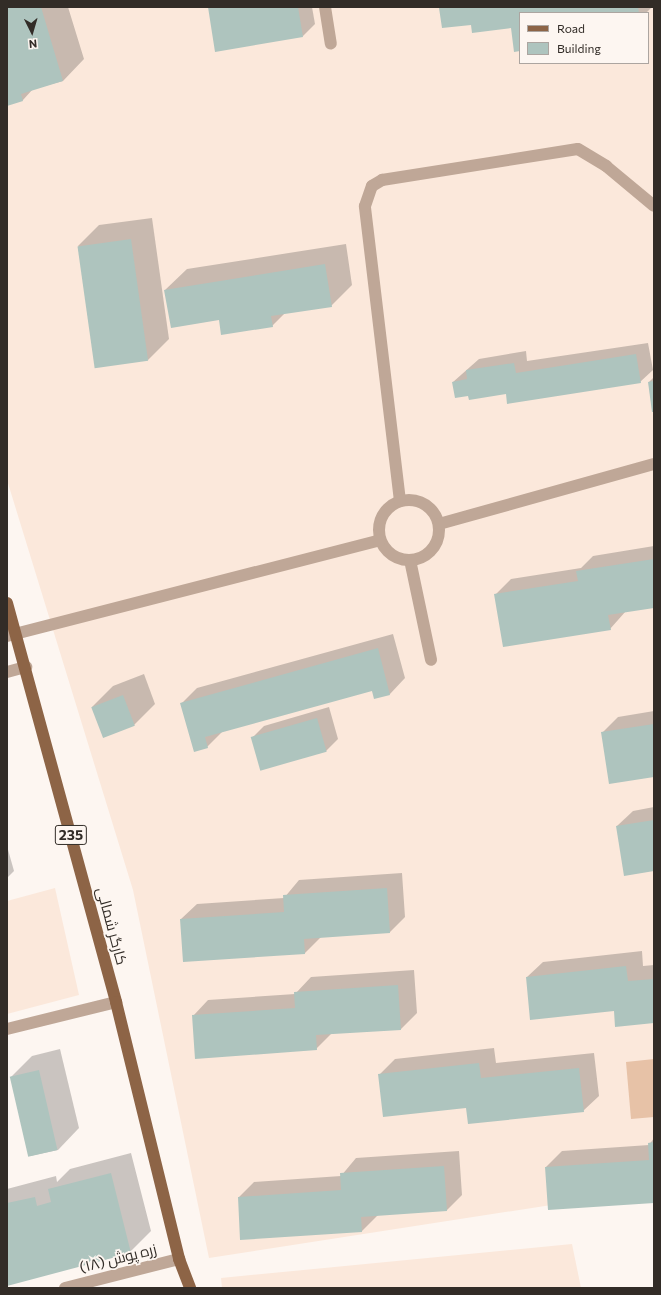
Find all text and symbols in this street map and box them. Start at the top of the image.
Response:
north arrow [12,12,52,52]
legend [519,12,649,64]
text: Road [557,21,585,35]
text: N [28,38,38,51]
text: Building [557,41,601,55]
road number: 235 [54,823,88,847]
street label: کارگر شمالی [93,885,131,967]
street label: زره پوش (۱۸) [78,1240,158,1276]

